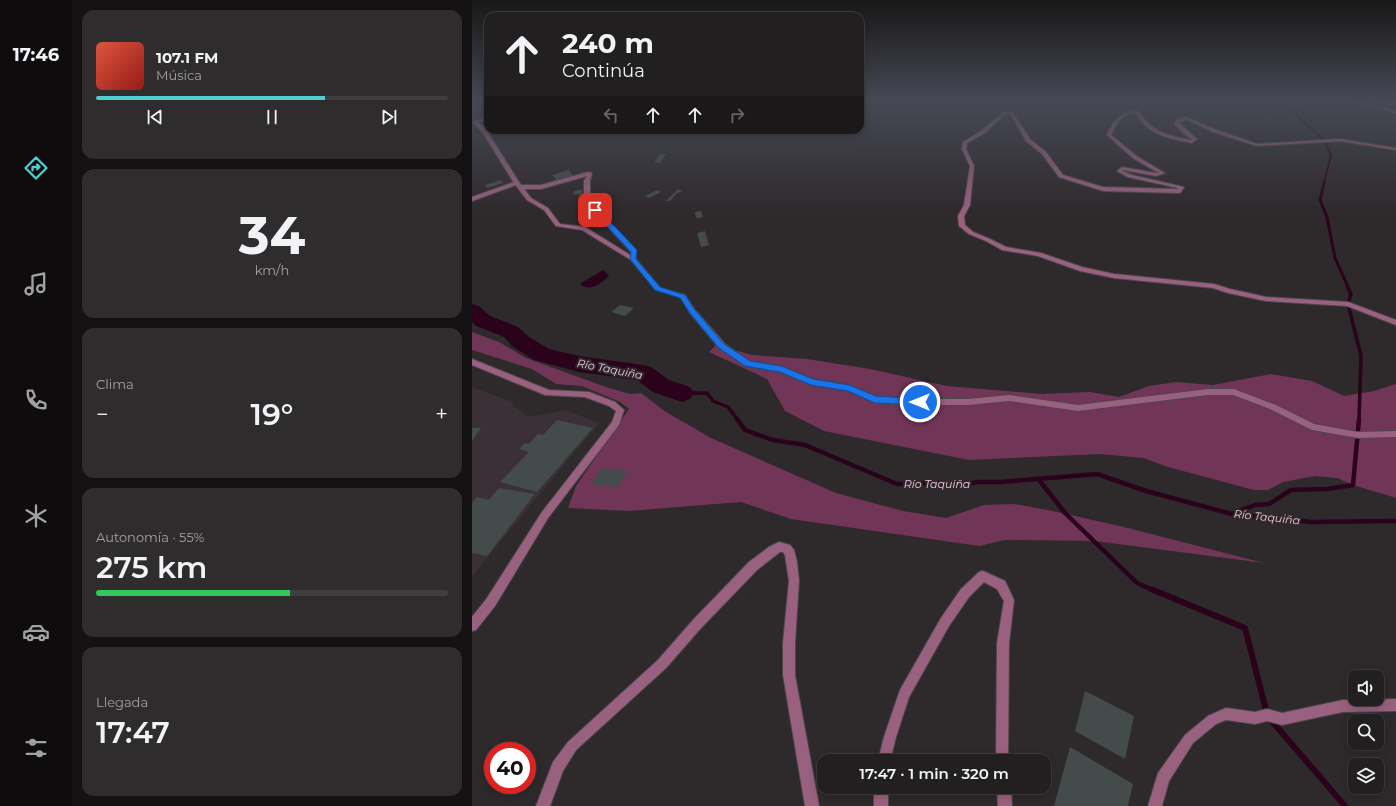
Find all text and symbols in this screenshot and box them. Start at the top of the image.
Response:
text: 240 m [562,26,654,60]
icon: ahead [496,28,548,80]
text: 17:46 [13,44,59,66]
text: 107.1 FM [156,48,218,67]
text: Continúa [562,60,645,82]
text: Música [156,67,202,83]
icon: left [600,104,622,126]
icon: ahead [642,104,664,126]
icon: ahead [684,104,706,126]
icon: right [726,104,748,126]
icon: previous [144,106,166,128]
icon: pause [261,106,283,128]
icon: next [378,106,400,128]
icon: directions [22,154,50,182]
pin [578,193,612,227]
icon: arrive [584,199,606,221]
text: 34 [239,204,305,267]
text: km/h [255,262,289,278]
icon: music [22,270,50,298]
water label: Río Taquiña [576,356,644,382]
text: Clima [96,376,134,392]
position arrow [899,381,941,423]
icon: phone [22,386,50,414]
text: 19° [251,396,293,433]
text: − [96,401,109,428]
text: + [435,401,448,428]
water label: Río Taquiña [904,477,970,491]
icon: climate [22,502,50,530]
water label: Río Taquiña [1233,507,1301,527]
text: Autonomía · 55% [96,529,204,545]
text: 275 km [96,549,207,586]
icon: car [22,618,50,646]
map controls [1348,670,1384,794]
button: sound [1348,670,1384,706]
text: Llegada [96,694,148,710]
text: 17:47 [96,714,170,751]
button: search [1348,714,1384,750]
icon: filters [22,734,50,762]
speed limit sign: 40 [484,742,536,794]
button: layers [1348,758,1384,794]
text: 17:47 · 1 min · 320 m [859,764,1009,783]

